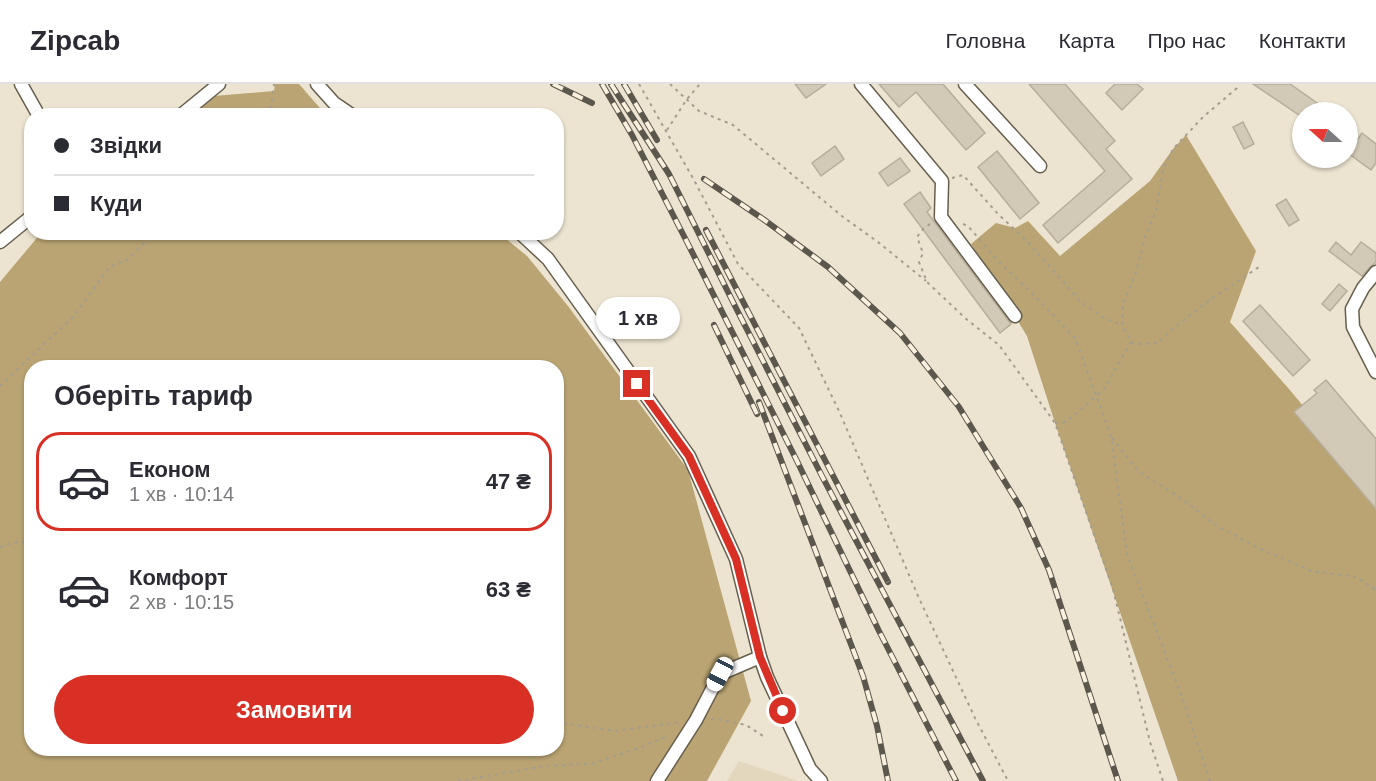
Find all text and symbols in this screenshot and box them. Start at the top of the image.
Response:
text: Zipcab [30,25,120,56]
text: Головна [946,29,1025,52]
text: Карта [1058,29,1115,52]
text: Про нас [1148,29,1226,52]
text: Контакти [1259,29,1346,52]
north arrow [1292,102,1358,168]
map controls [1292,102,1358,168]
text: Звідки [90,133,162,158]
text: Куди [90,191,143,216]
callout: 1 хв [595,297,679,339]
text: 1 хв [618,307,658,329]
route end [623,370,650,397]
text: Оберіть тариф [54,381,253,411]
icon: car [57,455,111,509]
text: Економ [129,457,211,482]
text: 47 ₴ [486,469,531,494]
text: 1 хв · 10:14 [129,483,234,505]
icon: car [57,563,111,617]
text: Комфорт [129,565,228,590]
text: 63 ₴ [486,577,531,602]
text: 2 хв · 10:15 [129,591,234,613]
car [704,654,736,694]
button: Замовити [54,675,534,744]
route start [769,697,796,724]

